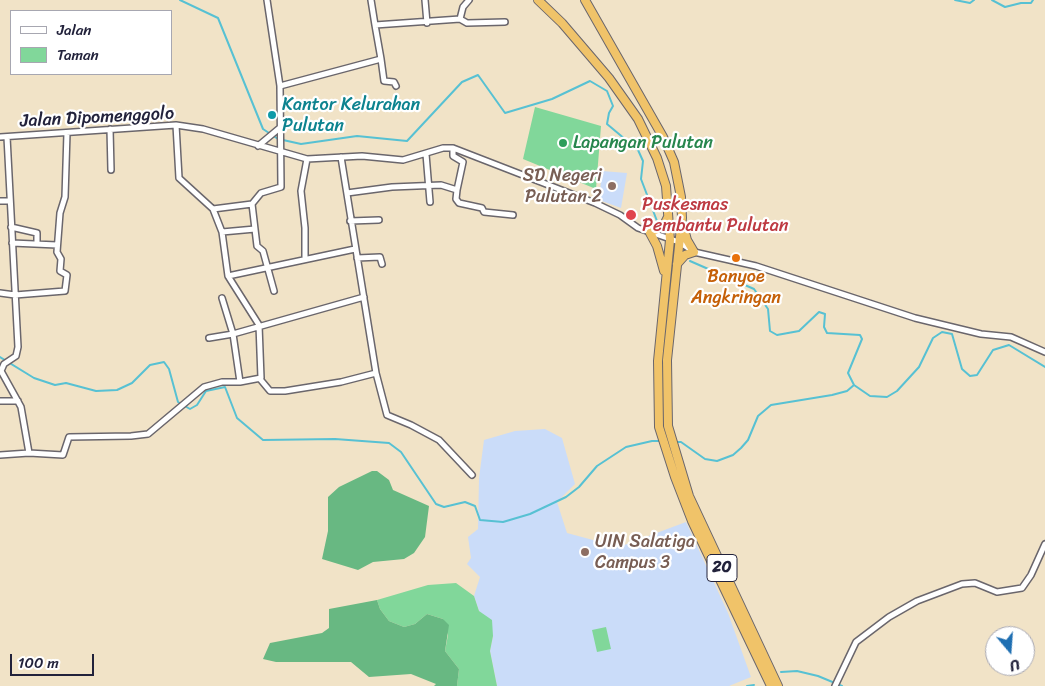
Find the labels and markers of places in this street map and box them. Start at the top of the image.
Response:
place label: Kantor Kelurahan Pulutan [282,94,420,136]
marker: Kantor Kelurahan Pulutan [266,109,278,121]
place label: Lapangan Pulutan [573,132,713,154]
marker: Lapangan Pulutan [557,137,569,149]
place label: SD Negeri Pulutan 2 [523,165,602,208]
marker: SD Negeri Pulutan 2 [606,180,618,192]
place label: Puskesmas Pembantu Pulutan [642,194,789,236]
marker: Puskesmas Pembantu Pulutan [624,208,638,222]
marker: Banyoe Angkringan [730,252,742,264]
place label: Banyoe Angkringan [691,266,781,308]
place label: UIN Salatiga Campus 3 [595,531,695,574]
marker: UIN Salatiga Campus 3 [579,546,591,558]

